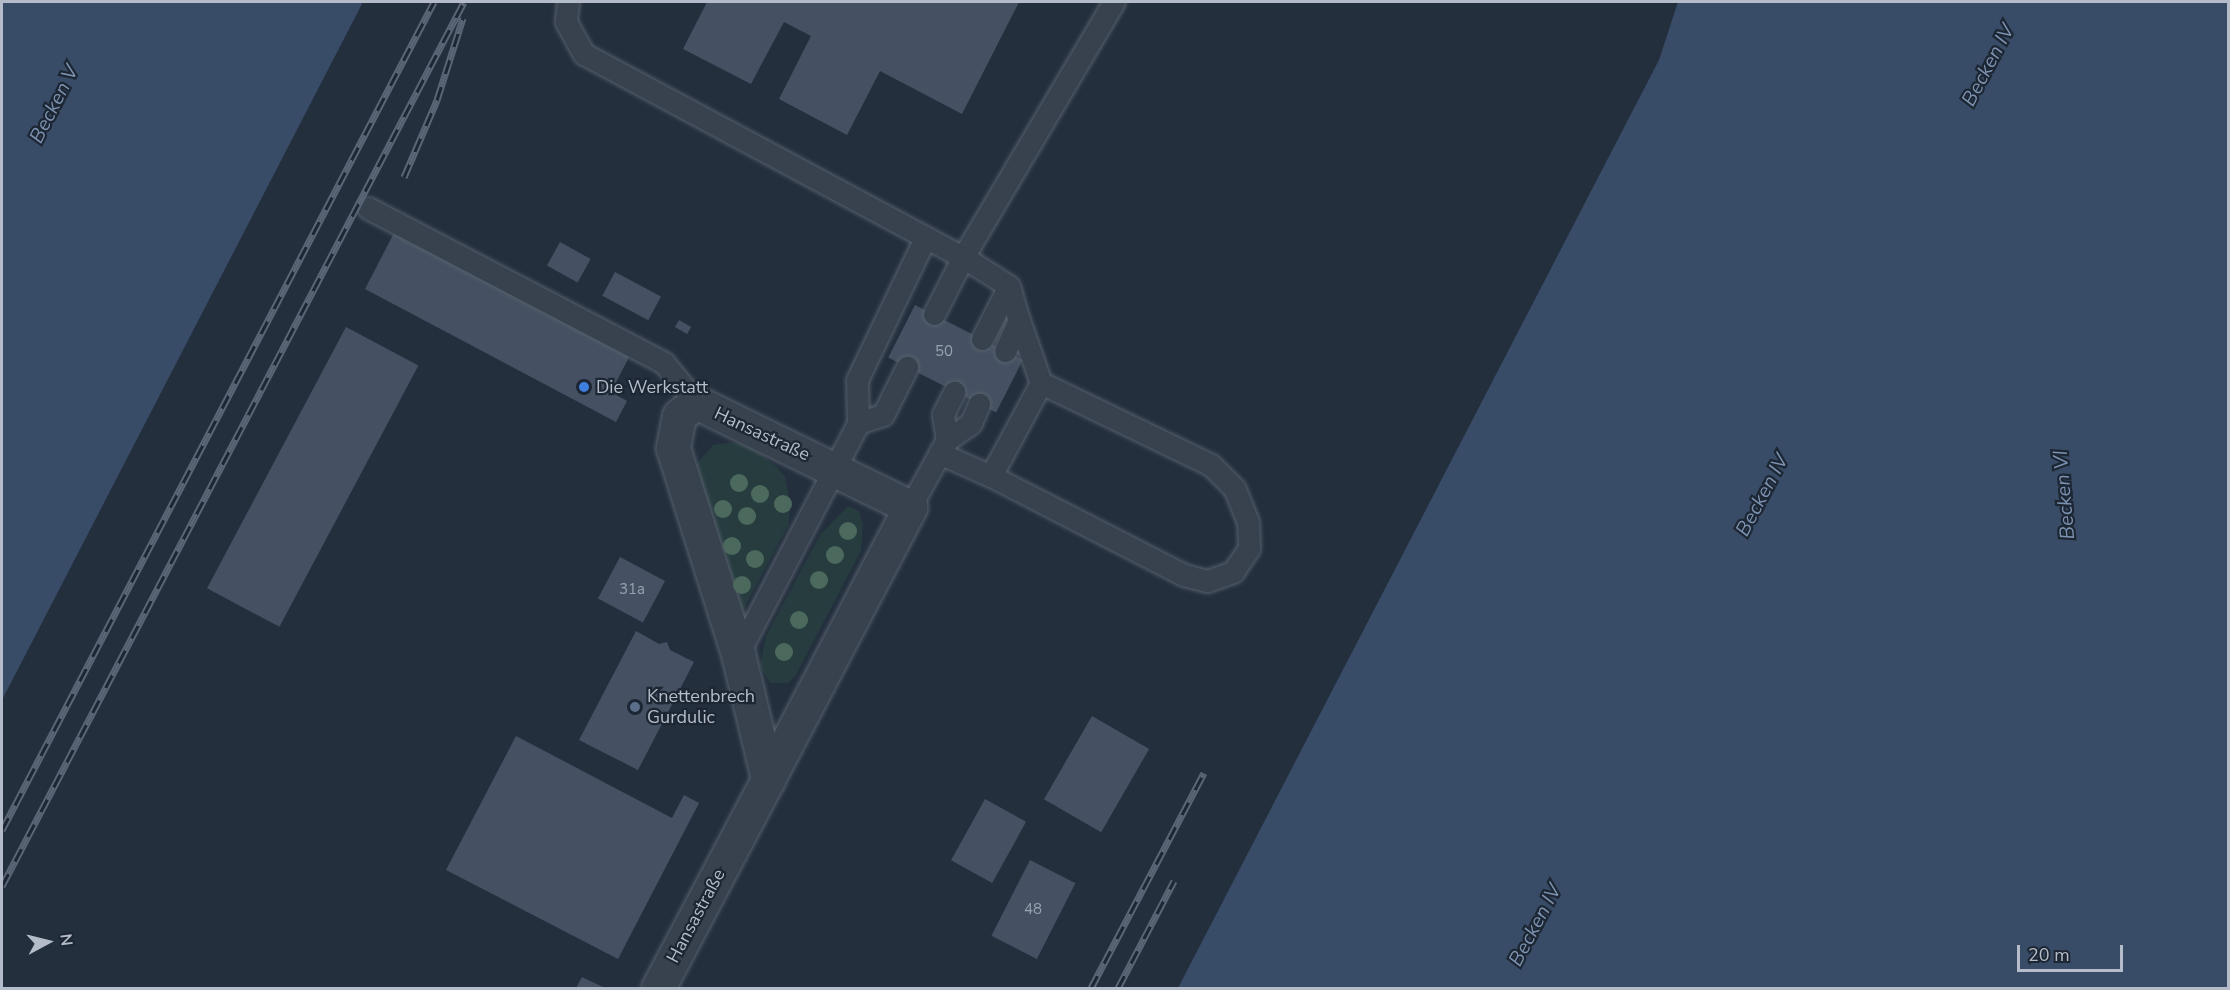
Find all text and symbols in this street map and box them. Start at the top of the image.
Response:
water label: Becken IV [1956,20,2020,110]
water label: Becken V [24,61,84,147]
house number: 50 [935,343,953,361]
place label: Die Werkstatt [596,376,708,398]
marker: Die Werkstatt [577,380,591,394]
street label: Hansastraße [711,402,813,466]
water label: Becken IV [1730,450,1794,540]
water label: Becken VI [2048,450,2080,540]
house number: 31a [619,581,645,599]
place label: Knettenbrech Gurdulic [647,686,755,728]
marker: Knettenbrech Gurdulic [628,700,642,714]
street label: Hansastraße [662,865,730,967]
water label: Becken IV [1503,880,1567,970]
house number: 48 [1024,901,1042,919]
north arrow [18,912,78,972]
text: N [54,933,78,947]
scale bar [2020,933,2126,971]
text: 20 m [2028,943,2070,967]

